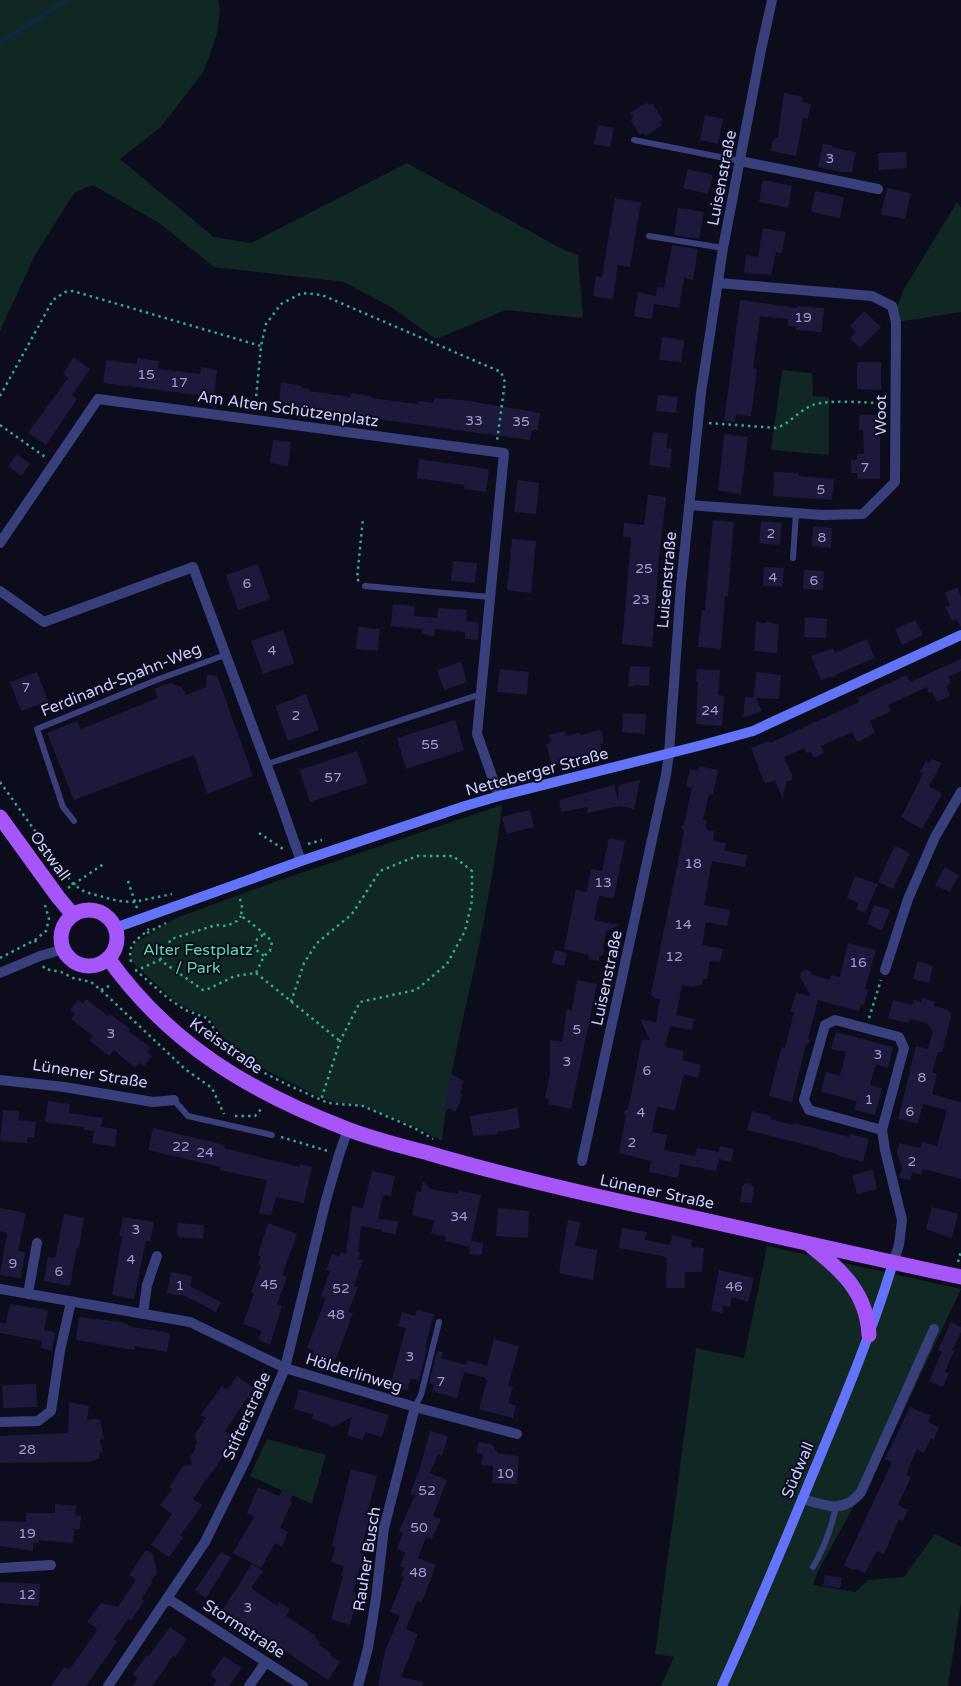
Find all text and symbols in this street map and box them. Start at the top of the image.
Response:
street label: Luisenstraße [703,128,741,228]
house number: 3 [826,150,834,167]
house number: 19 [794,309,812,326]
house number: 15 [137,366,155,383]
house number: 17 [170,374,188,391]
street label: Am Alten Schützenplatz [196,386,380,432]
street label: Woot [871,395,891,435]
house number: 33 [465,412,483,429]
house number: 35 [512,413,530,430]
house number: 7 [861,459,869,476]
house number: 5 [817,481,825,498]
house number: 2 [767,525,775,542]
house number: 8 [818,529,827,546]
street label: Luisenstraße [653,531,681,629]
house number: 25 [635,560,653,577]
house number: 4 [769,569,778,586]
house number: 6 [810,572,819,589]
house number: 6 [243,575,252,592]
house number: 23 [632,591,650,608]
street label: Ferdinand-Spahn-Weg [38,639,204,721]
house number: 4 [268,642,277,659]
house number: 7 [22,679,30,696]
house number: 24 [701,702,719,719]
house number: 2 [292,707,300,724]
house number: 55 [421,736,439,753]
street label: Netteberger Straße [463,743,611,801]
house number: 57 [324,769,342,786]
street label: Ostwall [25,827,75,885]
house number: 18 [684,855,702,872]
house number: 13 [594,874,612,891]
house number: 14 [674,916,692,933]
street label: Luisenstraße [587,928,627,1028]
park label: Alter Festplatz / Park [143,940,253,978]
house number: 12 [665,948,683,965]
house number: 16 [849,954,867,971]
street label: Kreisstraße [185,1013,267,1079]
house number: 5 [573,1021,581,1038]
house number: 3 [107,1025,115,1042]
house number: 3 [874,1046,882,1063]
house number: 3 [563,1053,571,1070]
street label: Lünener Straße [31,1055,149,1093]
house number: 6 [643,1062,652,1079]
house number: 8 [918,1069,927,1086]
house number: 1 [865,1091,873,1108]
house number: 6 [906,1103,915,1120]
house number: 4 [637,1104,646,1121]
house number: 2 [628,1134,636,1151]
house number: 22 [172,1138,190,1155]
house number: 24 [196,1144,214,1161]
house number: 2 [908,1153,916,1170]
street label: Lünener Straße [598,1170,716,1214]
house number: 34 [450,1208,468,1225]
house number: 3 [132,1221,140,1238]
house number: 4 [127,1251,136,1268]
house number: 9 [9,1255,17,1272]
house number: 6 [55,1263,64,1280]
house number: 45 [260,1276,278,1293]
house number: 1 [176,1277,184,1294]
house number: 46 [725,1278,743,1295]
house number: 52 [332,1280,350,1297]
house number: 48 [327,1306,345,1323]
house number: 3 [406,1348,414,1365]
street label: Hölderlinweg [303,1349,405,1397]
street label: Stifterstraße [219,1369,275,1463]
house number: 7 [437,1373,445,1390]
street label: Südwall [777,1439,819,1501]
house number: 28 [18,1441,36,1458]
house number: 10 [496,1465,514,1482]
house number: 52 [418,1482,436,1499]
street label: Rauher Busch [349,1505,385,1613]
house number: 50 [410,1519,428,1536]
house number: 19 [18,1525,36,1542]
house number: 48 [409,1564,427,1581]
house number: 12 [18,1586,36,1603]
street label: Stormstraße [199,1595,289,1663]
house number: 3 [244,1599,252,1616]

